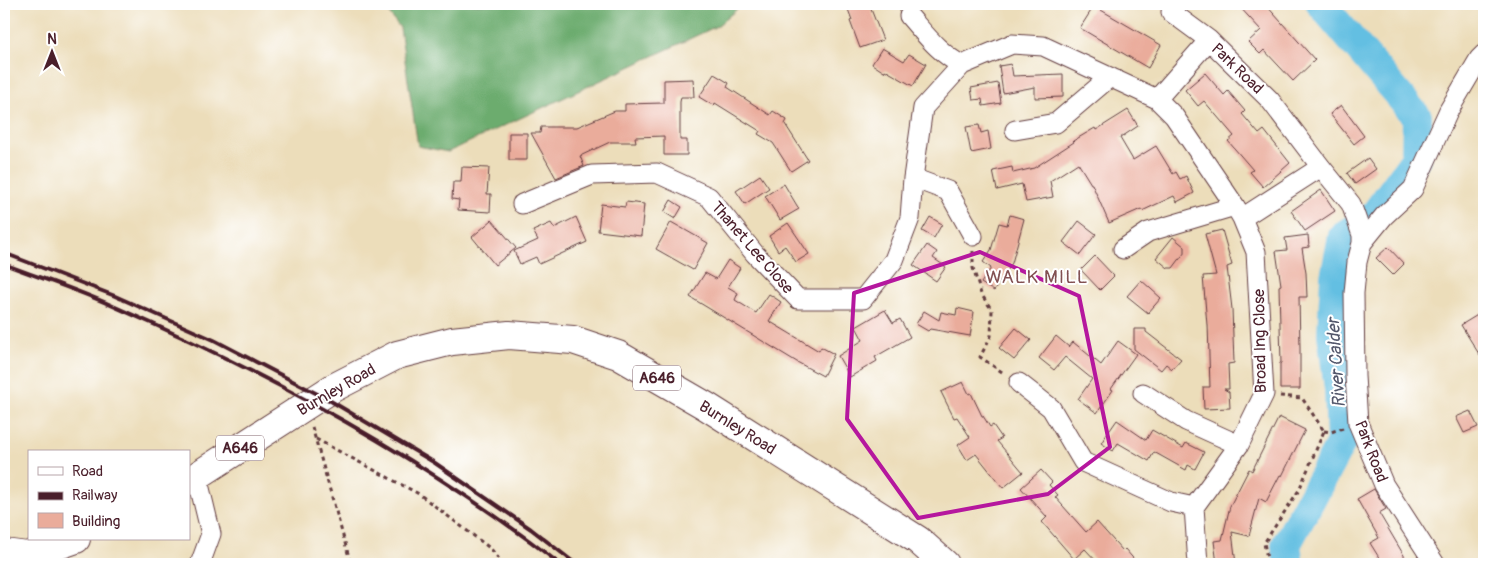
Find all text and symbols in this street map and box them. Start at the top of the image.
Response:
north arrow [28,28,78,78]
text: N [47,31,57,48]
street label: Park Road [1207,39,1267,98]
street label: Thanet Lee Close [707,197,798,298]
district label: WALK MILL [985,265,1089,289]
street label: Broad Ing Close [1249,289,1271,393]
water label: River Calder [1322,315,1351,408]
street label: Burnley Road [294,359,379,420]
road number: A646 [633,366,681,390]
street label: Burnley Road [695,396,780,459]
street label: Park Road [1350,418,1392,485]
road number: A646 [216,436,264,460]
legend [28,450,190,540]
text: Road [72,462,103,481]
text: Railway [72,486,118,505]
text: Building [72,512,120,531]

